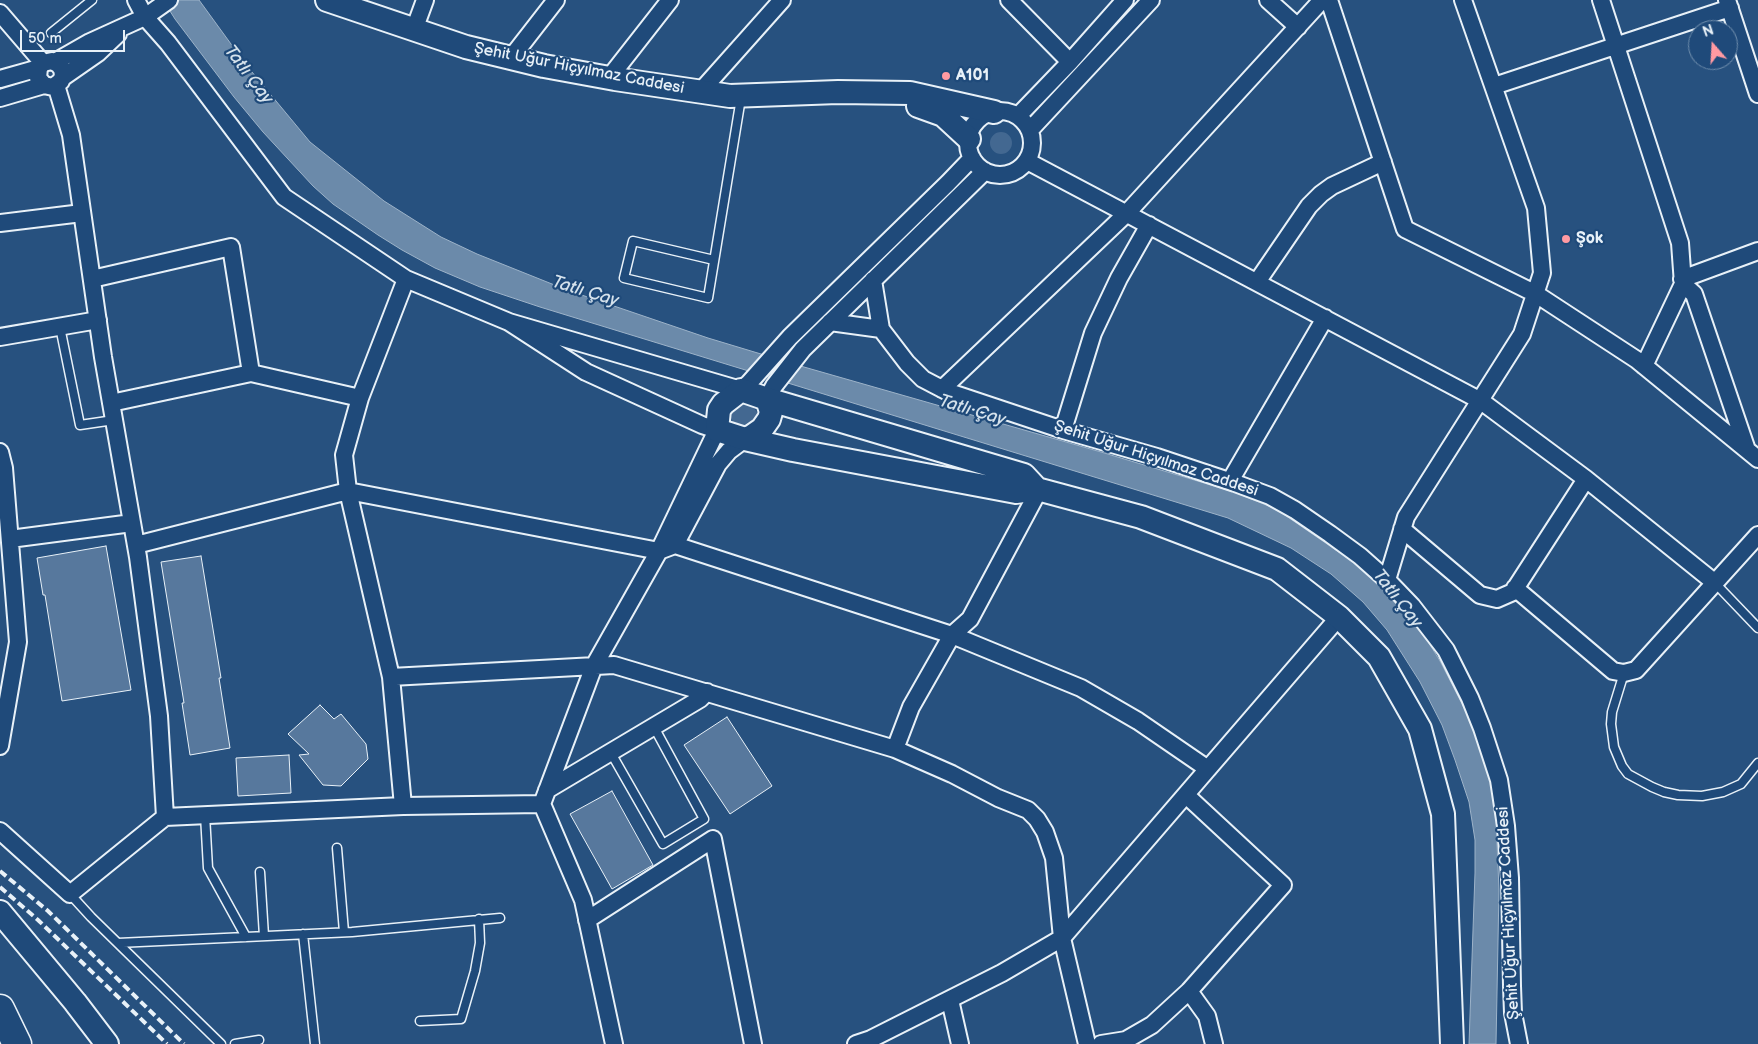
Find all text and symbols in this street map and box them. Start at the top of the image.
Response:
scale bar [22,20,128,52]
north arrow [1688,20,1738,70]
text: N [1701,22,1716,41]
text: 50 m [28,29,62,48]
street label: Şehit Uğur Hiçyılmaz Caddesi [472,39,686,99]
water label: Tatlı Çay [219,41,277,109]
place label: A101 [956,66,989,86]
marker: A101 [940,70,952,82]
place label: Şok [1576,229,1603,249]
marker: Şok [1560,233,1572,245]
water label: Tatlı Çay [549,272,621,312]
water label: Tatlı Çay [936,391,1008,431]
street label: Şehit Uğur Hiçyılmaz Caddesi [1051,417,1261,501]
water label: Tatlı Çay [1367,565,1427,633]
street label: Şehit Uğur Hiçyılmaz Caddesi [1494,806,1524,1020]

